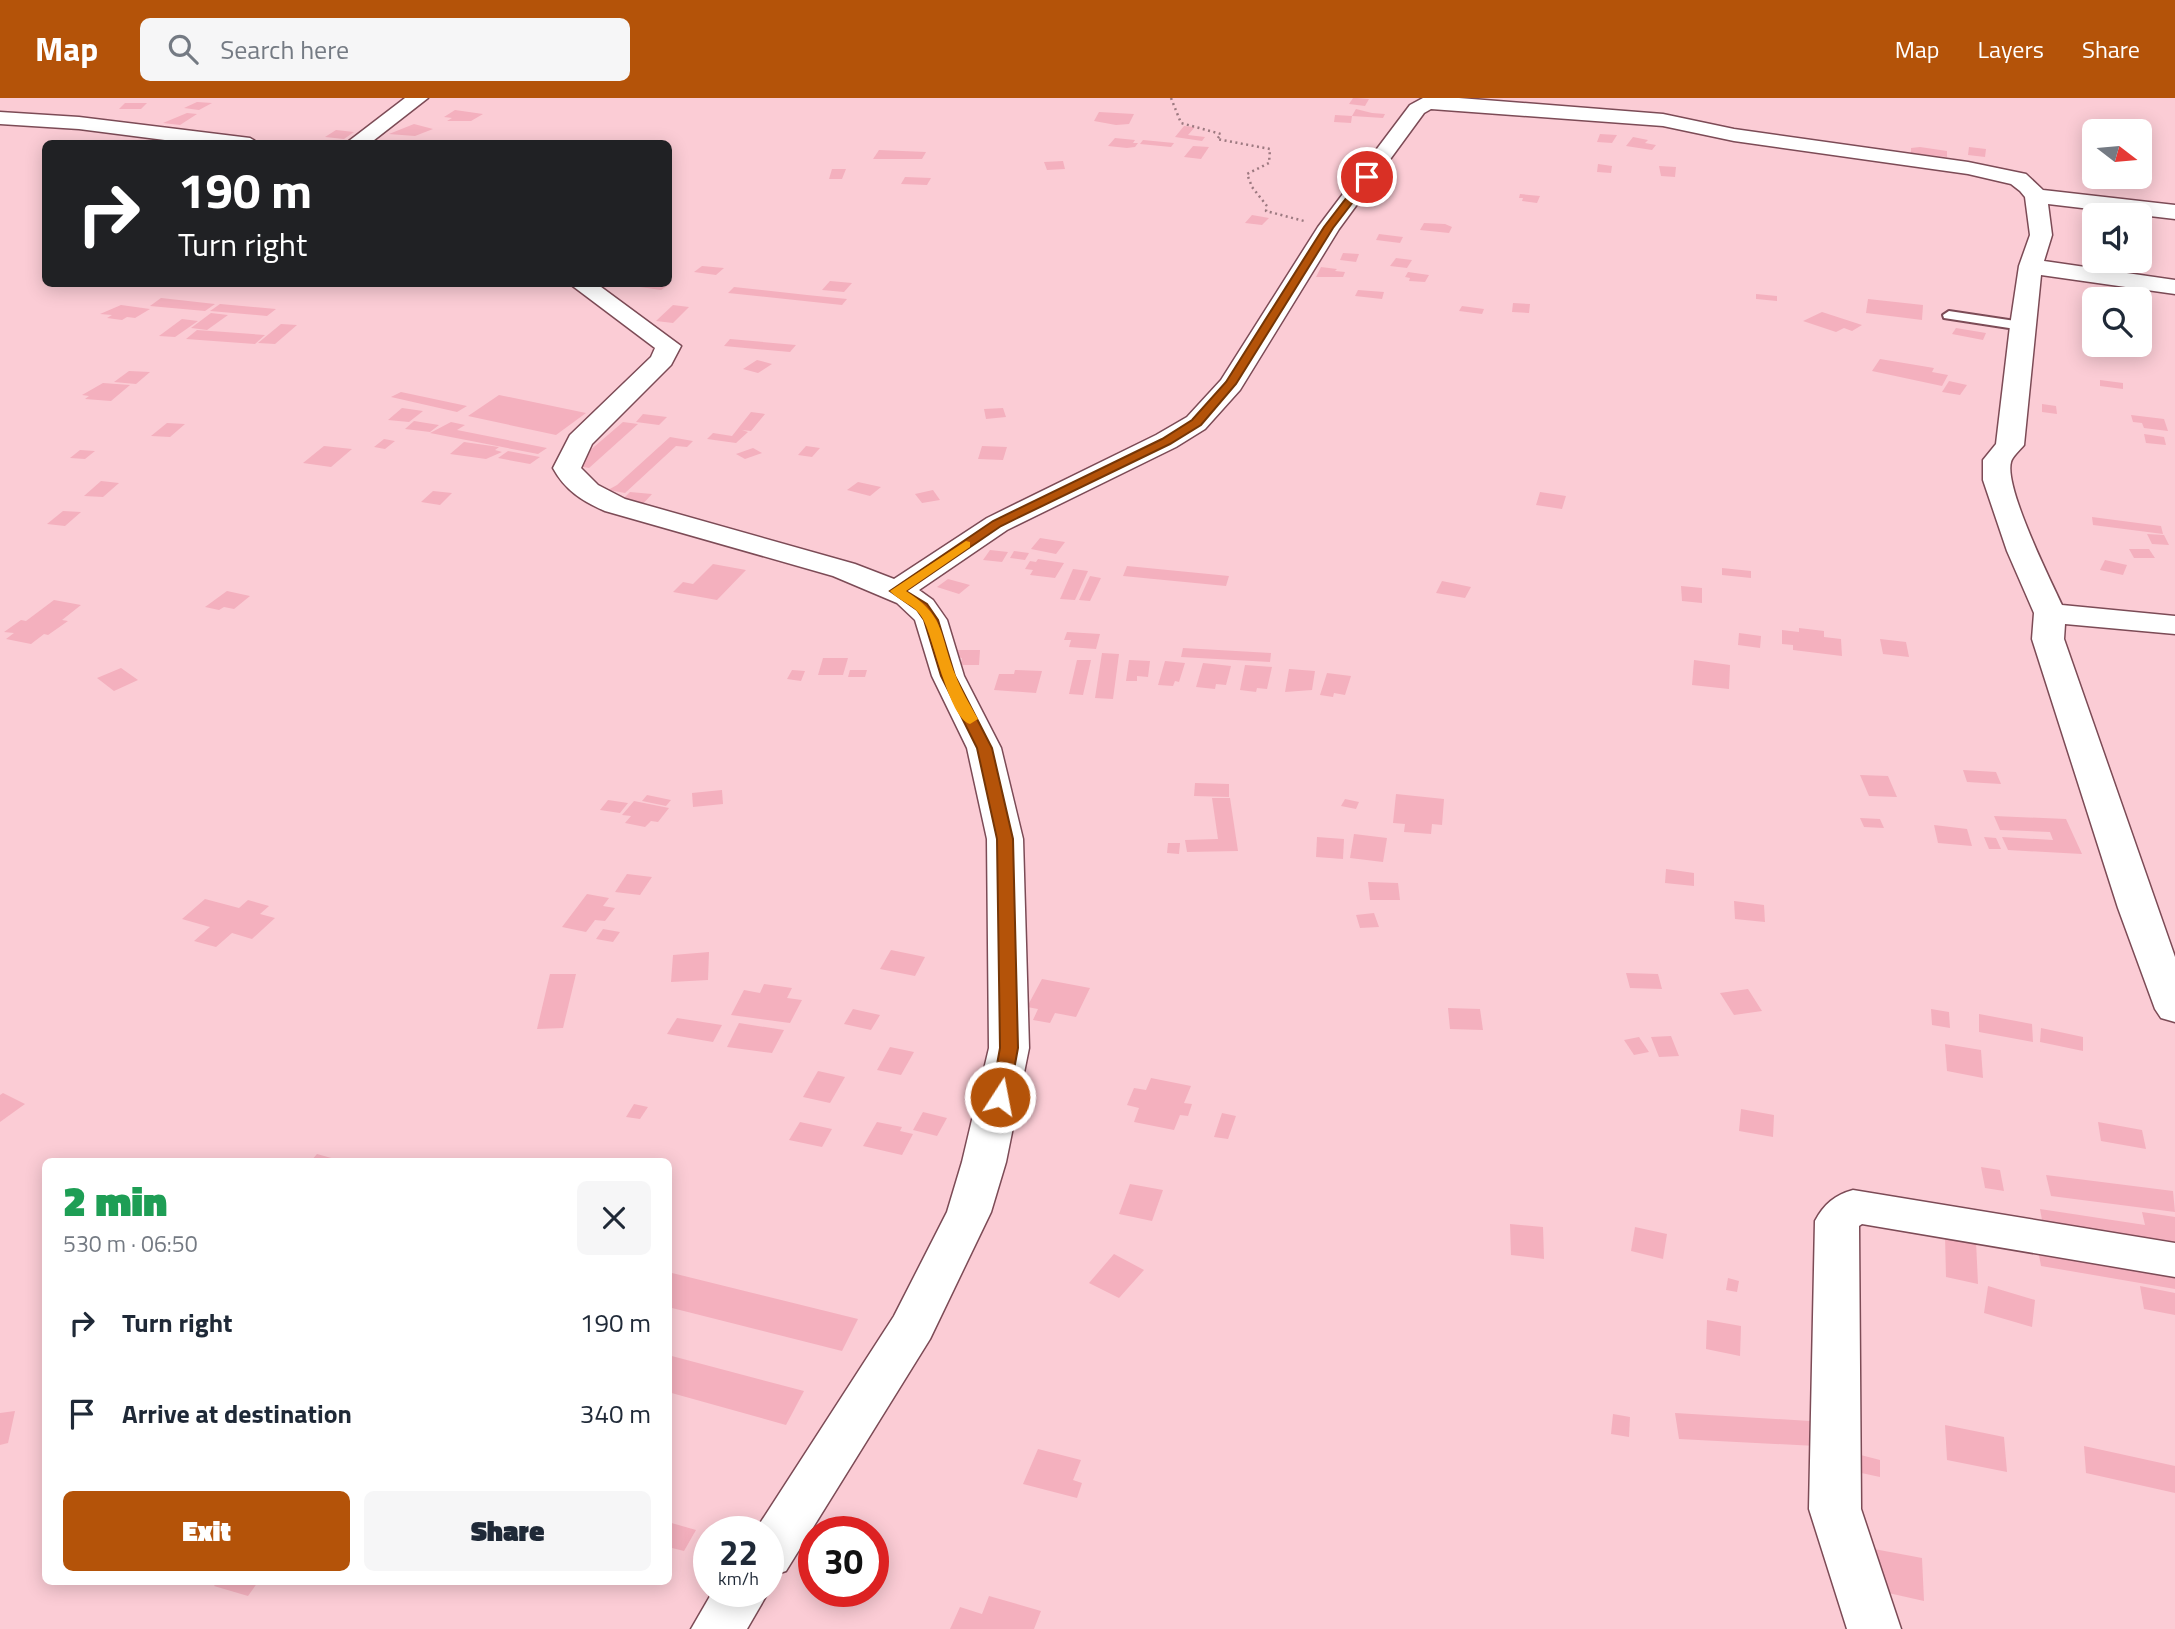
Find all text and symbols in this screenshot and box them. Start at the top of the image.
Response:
search box [140,18,630,81]
text: Map [35,24,98,74]
icon: search [164,30,202,68]
text: Search here [220,30,349,69]
text: Map [1895,31,1940,67]
text: Layers [1978,31,2044,67]
text: Share [2082,31,2140,67]
north arrow [2082,119,2152,189]
map controls [2082,119,2152,357]
pin [1337,147,1397,207]
text: 190 m [178,152,312,227]
icon: arrive [1348,158,1386,196]
icon: right [63,168,154,259]
button: sound [2082,203,2152,273]
text: Turn right [178,220,307,268]
button: search [2082,287,2152,357]
position arrow [963,1060,1037,1134]
text: 2 min [63,1168,167,1232]
button: close [577,1181,651,1255]
text: 530 m · 06:50 [63,1226,198,1261]
text: Turn right [122,1303,233,1342]
text: 190 m [580,1303,651,1342]
icon: right [63,1304,101,1342]
text: Arrive at destination [122,1394,352,1433]
text: 340 m [580,1394,651,1433]
icon: arrive [63,1395,101,1433]
button: Exit [63,1491,350,1571]
button: Share [364,1491,651,1571]
speed limit sign: 30 [798,1516,889,1607]
text: 22 [719,1525,758,1579]
text: km/h [718,1565,759,1592]

